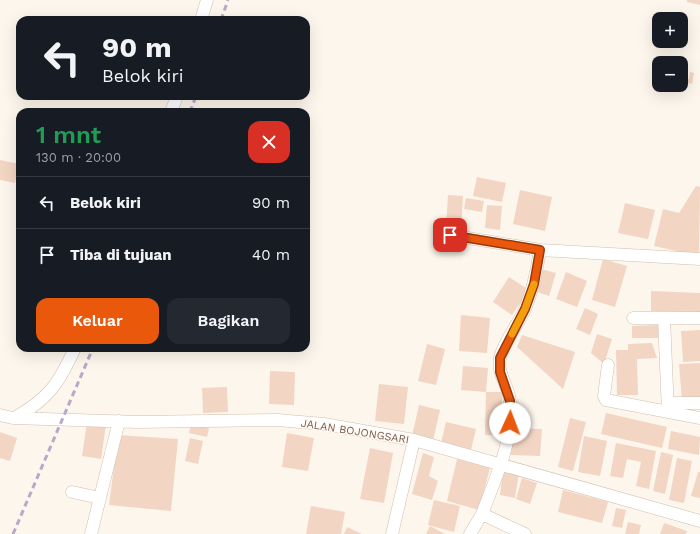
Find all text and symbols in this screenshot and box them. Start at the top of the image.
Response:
map controls [652,12,688,92]
button: + [652,12,688,48]
text: 90 m [102,31,172,64]
icon: left [36,32,88,84]
button: − [652,56,688,92]
text: Belok kiri [102,65,184,86]
text: 1 mnt [36,121,101,149]
button: close [248,121,290,163]
text: 130 m · 20:00 [36,150,121,165]
icon: left [36,192,58,214]
text: Belok kiri [70,194,141,212]
text: 90 m [252,194,290,212]
pin [433,218,467,252]
icon: arrive [439,224,461,246]
icon: arrive [36,244,58,266]
text: Tiba di tujuan [70,246,172,264]
text: 40 m [252,246,290,264]
button: Keluar [36,298,159,344]
button: Bagikan [167,298,290,344]
position arrow [489,402,531,444]
street label: JALAN BOJONGSARI [300,417,410,446]

